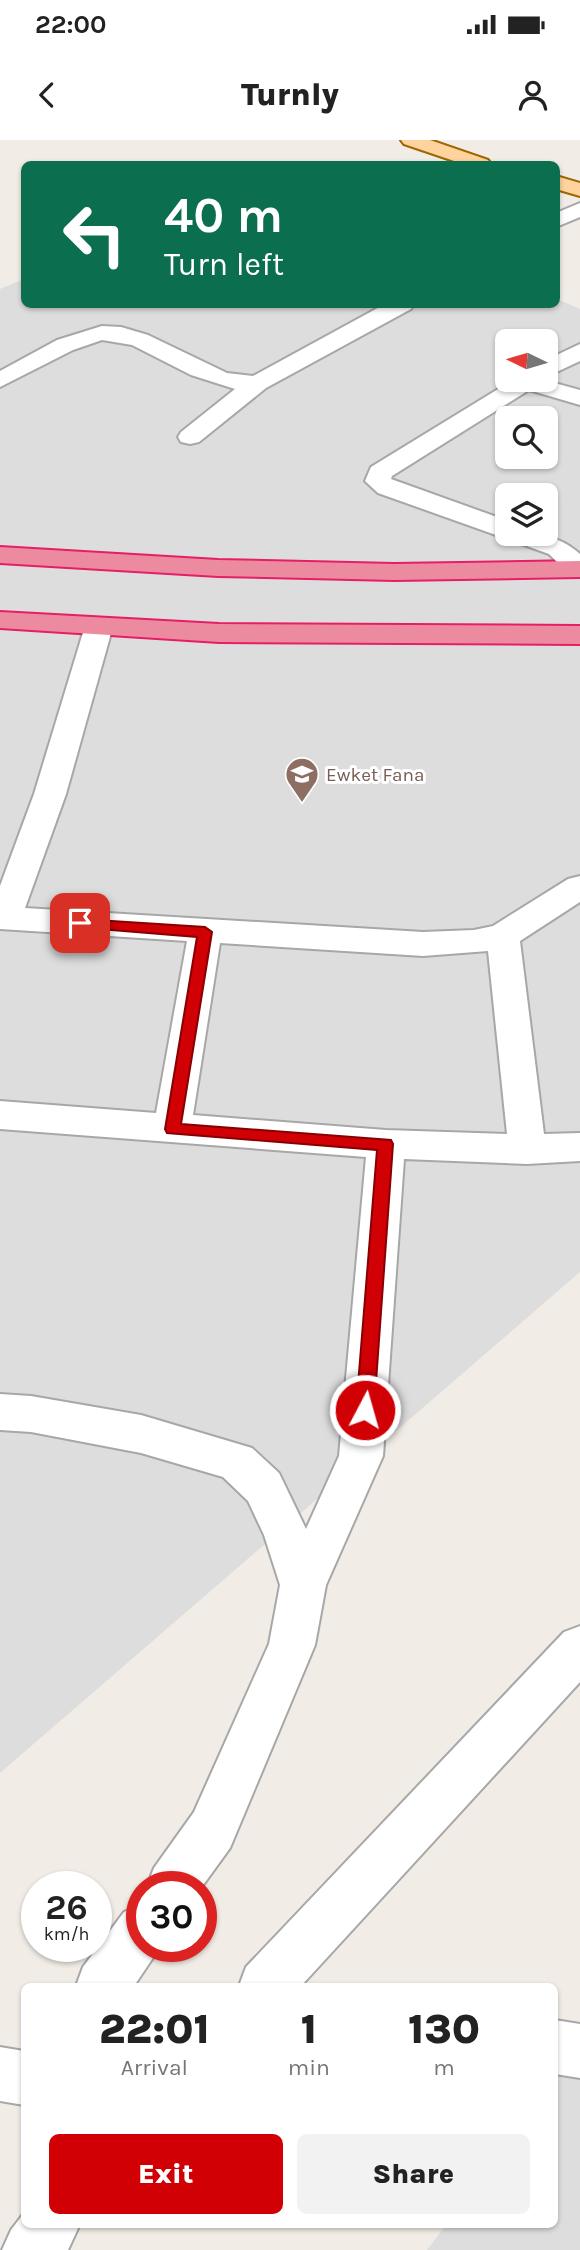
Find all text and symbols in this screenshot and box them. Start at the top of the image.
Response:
text: 22:00 [35,9,106,40]
icon: back [28,76,66,114]
text: Turnly [241,76,339,113]
icon: person [514,76,552,114]
text: 40 m [164,187,283,244]
icon: left [49,189,140,280]
text: Turn left [164,246,284,283]
north arrow [495,329,558,392]
map controls [495,329,558,546]
button: search [495,406,558,469]
button: layers [495,483,558,546]
school or university icon: Ewket Fana [283,755,321,804]
place label: Ewket Fana [326,764,424,786]
pin [50,893,110,953]
icon: arrive [61,904,99,942]
position arrow [328,1373,402,1447]
speed limit sign: 30 [126,1871,217,1962]
text: 26 [45,1887,88,1928]
text: km/h [44,1923,89,1945]
text: 22:01 [99,2004,210,2054]
text: 1 [301,2004,317,2054]
text: 130 [408,2004,480,2054]
text: Arrival [121,2054,188,2081]
text: min [288,2054,330,2081]
text: m [433,2054,455,2081]
button: Exit [49,2134,283,2214]
button: Share [297,2134,530,2214]

